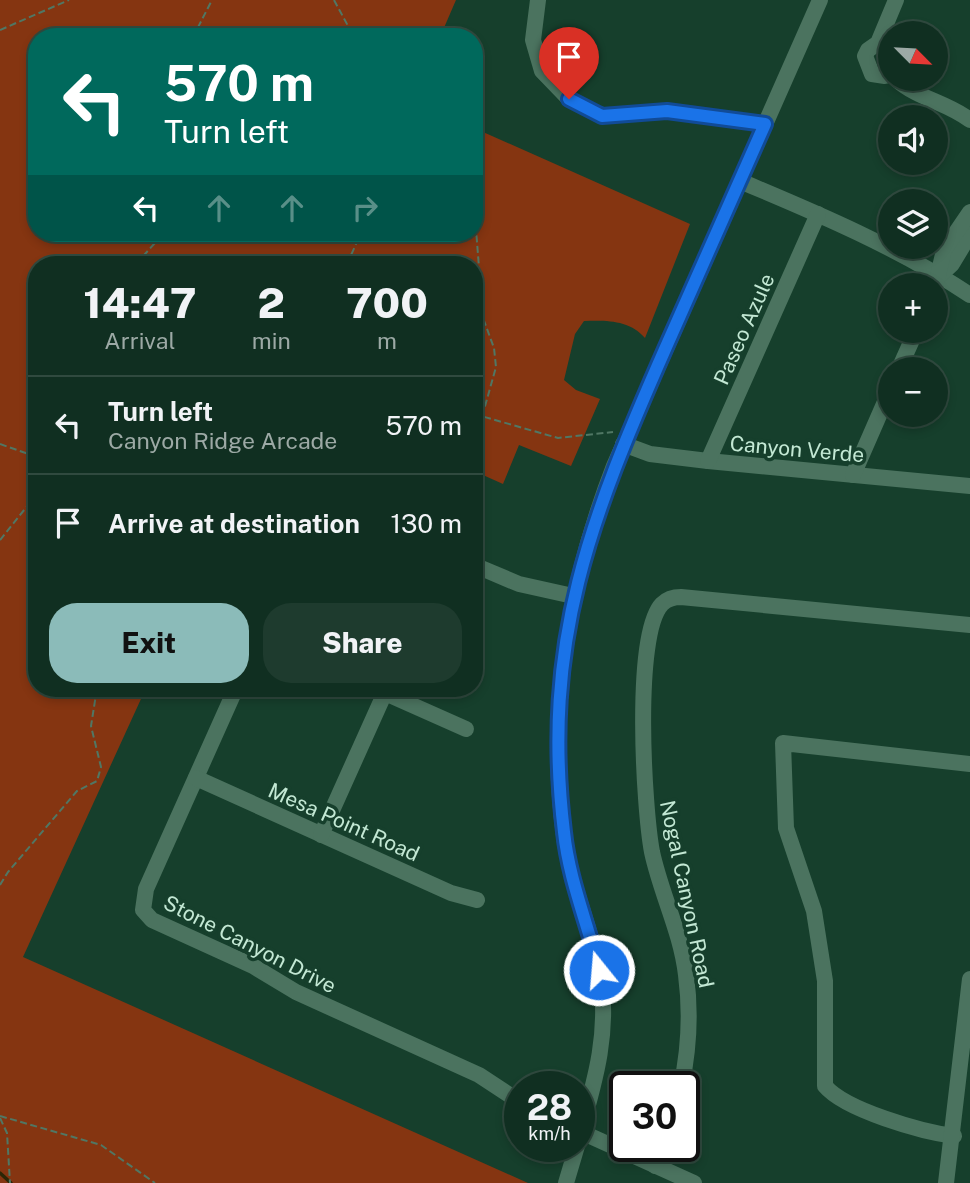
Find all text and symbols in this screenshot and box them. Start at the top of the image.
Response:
north arrow [878,21,948,91]
map controls [878,21,948,427]
pin [539,27,599,99]
icon: arrive [550,38,588,76]
text: 570 m [164,54,314,112]
icon: left [49,56,140,147]
button: sound [878,105,948,175]
text: Turn left [164,113,289,150]
icon: left [127,189,165,227]
icon: ahead [200,189,238,227]
icon: ahead [273,189,311,227]
icon: right [346,189,384,227]
button: layers [878,189,948,259]
street label: Paseo Azule [708,269,780,389]
button: + [878,273,948,343]
text: 14:47 [83,278,197,327]
text: 2 [258,278,285,327]
text: 700 [346,278,428,327]
text: Arrival [104,327,175,354]
text: min [252,327,291,354]
text: m [377,327,397,354]
button: − [878,357,948,427]
text: Turn left [108,396,213,427]
icon: left [49,406,87,444]
text: 570 m [386,410,462,441]
text: Canyon Ridge Arcade [108,427,337,454]
street label: Canyon Verde [729,431,865,467]
icon: arrive [49,504,87,542]
text: Arrive at destination [108,508,360,539]
text: 130 m [390,508,462,539]
button: Exit [49,603,249,683]
button: Share [263,603,462,683]
street label: Mesa Point Road [265,777,423,867]
street label: Nogal Canyon Road [655,798,719,990]
street label: Stone Canyon Drive [159,890,341,998]
position arrow [562,933,636,1007]
speed limit sign: 30 [609,1071,700,1162]
text: 28 [527,1087,572,1128]
text: km/h [528,1123,571,1144]

